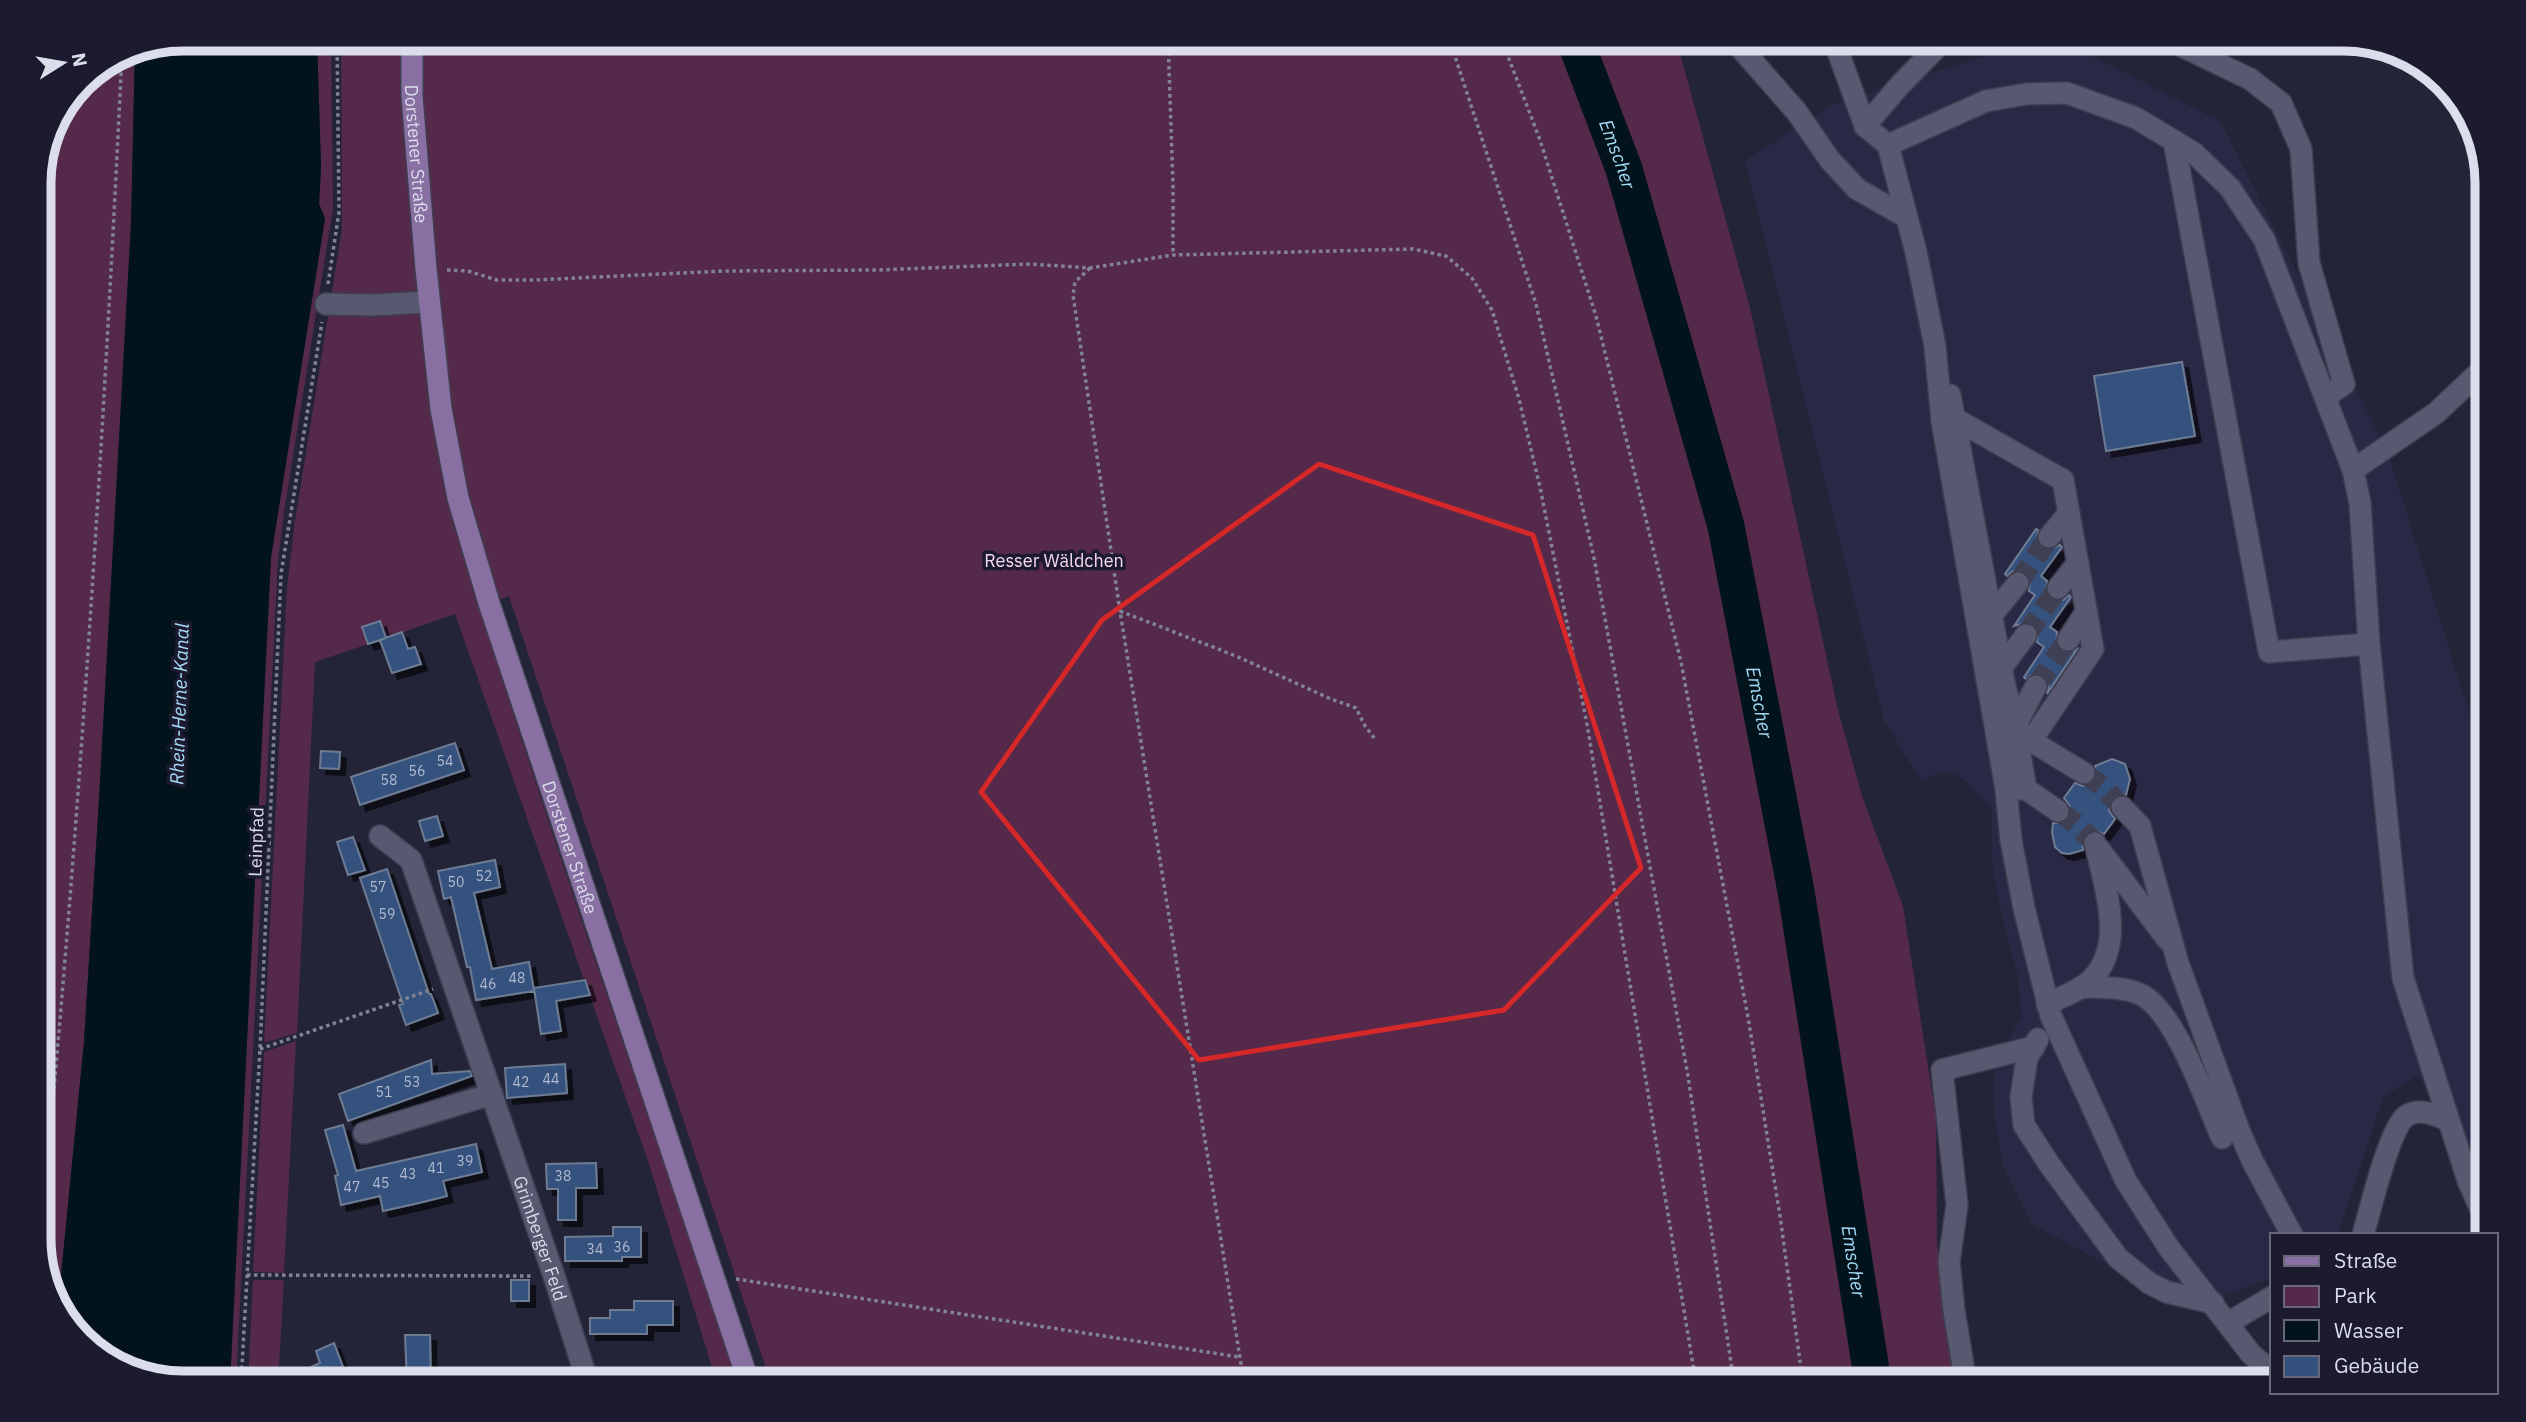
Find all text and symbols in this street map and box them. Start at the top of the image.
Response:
north arrow [28,28,98,98]
text: N [67,51,93,69]
street label: Dorstener Straße [401,85,434,224]
water label: Emscher [1594,116,1641,193]
park label: Resser Wäldchen [984,549,1124,572]
water label: Rhein-Herne-Kanal [164,623,194,785]
water label: Emscher [1741,664,1779,741]
house number: 54 [437,752,453,770]
house number: 56 [409,762,425,780]
house number: 58 [381,771,397,789]
street label: Dorstener Straße [538,778,603,917]
street label: Leinpfad [243,807,269,877]
house number: 52 [476,867,492,885]
house number: 50 [448,873,464,891]
house number: 57 [370,878,386,896]
house number: 59 [379,905,395,923]
house number: 48 [509,969,525,987]
house number: 46 [480,975,496,993]
house number: 44 [543,1070,559,1088]
house number: 53 [404,1073,420,1091]
house number: 42 [513,1073,529,1091]
house number: 51 [376,1083,392,1101]
house number: 39 [457,1152,473,1170]
house number: 41 [428,1159,444,1177]
house number: 43 [400,1165,416,1183]
house number: 38 [555,1167,571,1185]
street label: Grimberger Feld [509,1172,573,1304]
house number: 45 [373,1174,389,1192]
house number: 47 [344,1178,360,1196]
water label: Emscher [1836,1224,1872,1300]
legend [2270,1233,2498,1394]
house number: 36 [614,1238,630,1256]
house number: 34 [587,1240,603,1258]
text: Straße [2334,1246,2397,1274]
text: Park [2334,1281,2377,1309]
text: Wasser [2334,1316,2404,1344]
text: Gebäude [2334,1351,2419,1379]

